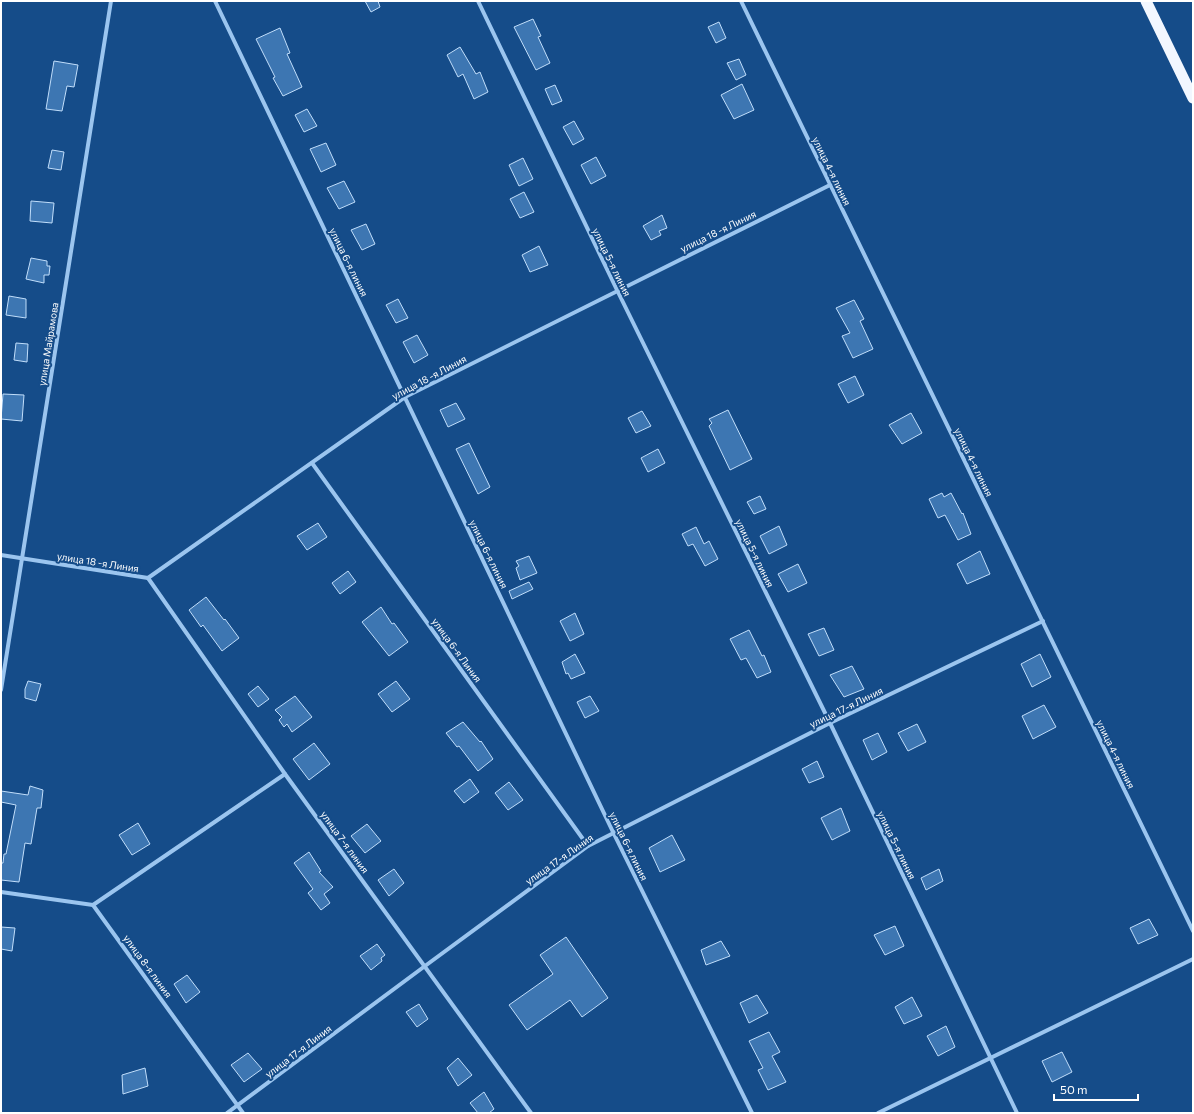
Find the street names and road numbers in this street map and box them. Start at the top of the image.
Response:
street label: улица 4-я линия [810,135,854,207]
street label: улица 18 -я Линия [678,207,758,255]
street label: улица 6-я линия [327,226,371,298]
street label: улица 5-я линия [590,226,634,298]
street label: улица Майрамова [35,301,61,387]
street label: улица 18 -я Линия [390,352,468,402]
street label: улица 4-я линия [952,426,996,498]
street label: улица 5-я линия [733,517,777,589]
street label: улица 6-я линия [467,518,511,590]
street label: улица 18 -я Линия [56,550,140,574]
street label: улица 6-я Линия [430,615,484,685]
street label: улица 17-я Линия [807,684,885,730]
street label: улица 4-я линия [1094,718,1138,790]
street label: улица 7-я линия [318,808,372,876]
street label: улица 5-я линия [875,809,919,881]
street label: улица 6-я линия [607,810,651,882]
street label: улица 17-я Линия [523,831,595,887]
street label: улица 8-я линия [121,932,175,1000]
street label: улица 17-я Линия [262,1022,334,1080]

